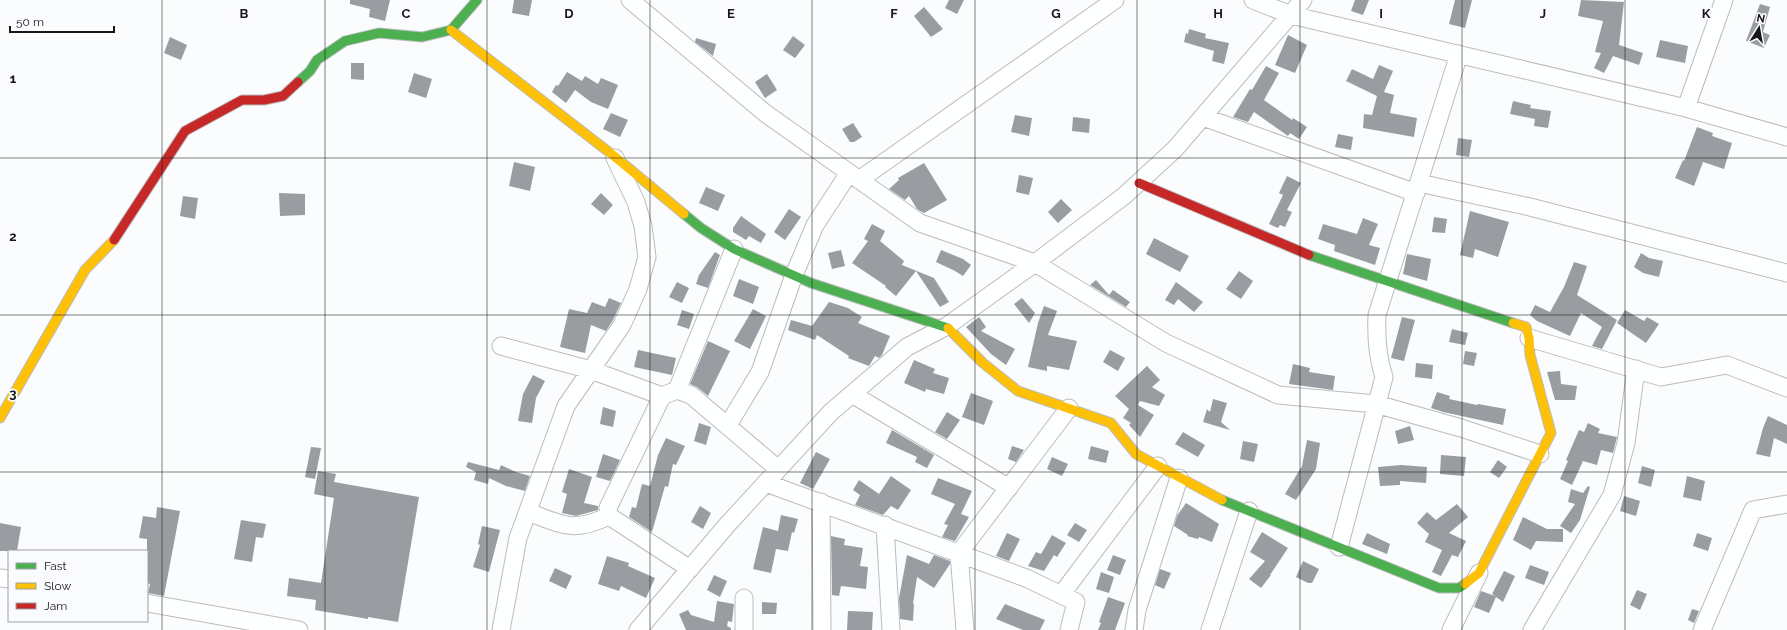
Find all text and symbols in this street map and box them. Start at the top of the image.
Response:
text: B [240,6,249,21]
text: C [402,6,411,21]
text: D [564,6,574,21]
text: E [727,6,735,21]
text: F [890,6,898,21]
text: G [1051,6,1061,21]
text: H [1213,6,1223,21]
text: I [1379,6,1383,21]
text: J [1540,6,1546,21]
text: K [1702,6,1711,21]
scale bar [10,8,114,34]
north arrow [1739,8,1779,48]
text: N [1755,11,1766,26]
text: 50 m [16,15,44,29]
text: 1 [10,71,17,86]
text: 2 [9,229,17,244]
text: 3 [9,386,17,401]
legend [8,550,148,622]
text: Fast [44,559,67,573]
text: Slow [44,579,71,593]
text: Jam [44,599,67,613]

